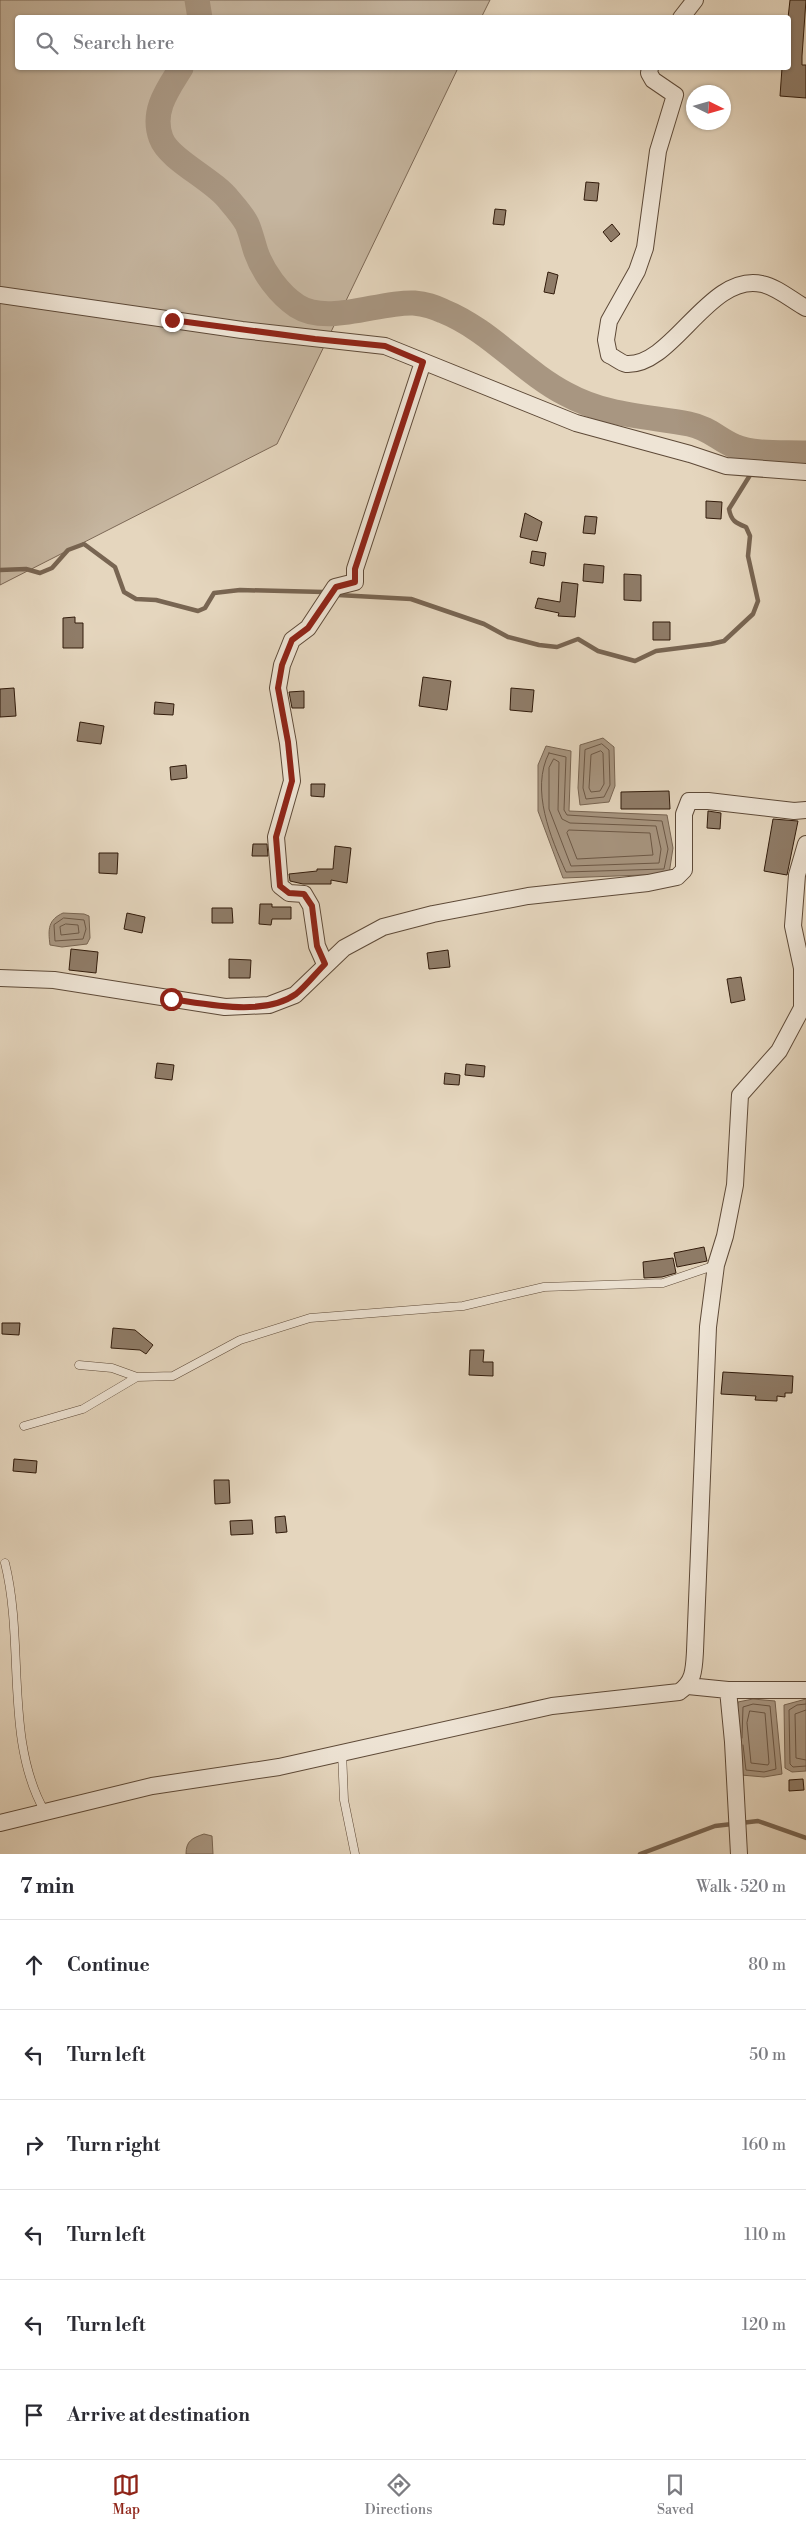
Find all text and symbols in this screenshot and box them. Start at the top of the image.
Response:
search box [15,15,791,70]
icon: search [33,29,61,57]
text: Search here [73,31,174,55]
north arrow [686,85,731,130]
route end [161,309,184,332]
route start [160,988,183,1011]
text: 7 min [20,1874,74,1900]
text: Walk · 520 m [696,1877,786,1897]
icon: ahead [20,1951,48,1979]
text: Continue [67,1953,150,1977]
text: 80 m [748,1955,786,1975]
icon: left [20,2041,48,2069]
text: Turn left [67,2043,146,2067]
text: 50 m [749,2045,786,2065]
icon: right [20,2131,48,2159]
text: Turn right [67,2133,160,2157]
text: 160 m [742,2135,786,2155]
icon: left [20,2221,48,2249]
text: Turn left [67,2223,146,2247]
text: 110 m [744,2225,786,2245]
icon: left [20,2311,48,2339]
text: Turn left [67,2313,146,2337]
text: 120 m [742,2315,786,2335]
icon: arrive [20,2401,48,2429]
text: Arrive at destination [67,2403,250,2427]
tab: Map [112,2471,140,2519]
tab: Directions [365,2471,432,2519]
tab: Saved [657,2471,694,2519]

